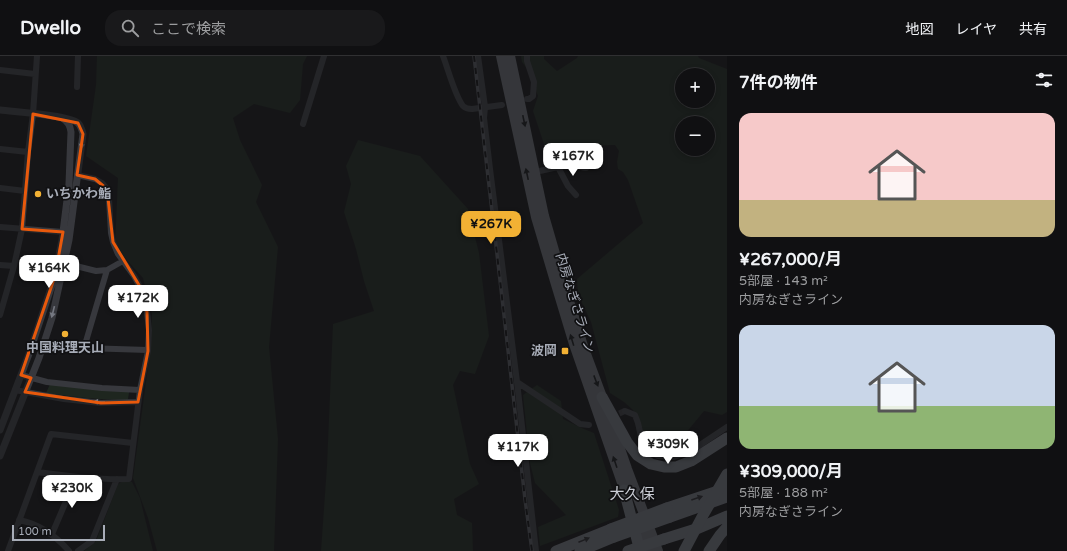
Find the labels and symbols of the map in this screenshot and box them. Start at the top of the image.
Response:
one-way arrow [522,115,528,128]
one-way arrow [79,136,85,149]
pin: ¥167K [545,143,601,177]
one-way arrow [523,168,529,180]
place label: いちかわ鮨 [46,186,111,202]
marker: いちかわ鮨 [33,189,43,199]
pin: ¥267K [463,211,519,245]
street label: 内房なぎさライン [552,251,598,355]
pin: ¥164K [21,255,77,289]
pin: ¥172K [110,285,166,319]
one-way arrow [50,306,56,318]
marker: 中国料理天山 [60,329,70,339]
one-way arrow [569,333,575,345]
place label: 中国料理天山 [26,340,104,356]
place label: 波岡 [531,343,557,359]
marker: 波岡 [560,346,570,356]
one-way arrow [593,376,599,388]
one-way arrow [93,399,105,406]
pin: ¥309K [640,431,696,465]
pin: ¥117K [490,434,546,468]
one-way arrow [612,456,618,468]
pin: ¥230K [44,475,100,509]
district label: 大久保 [609,485,655,503]
one-way arrow [691,495,703,501]
scale bar [12,523,105,542]
one-way arrow [578,536,590,542]

